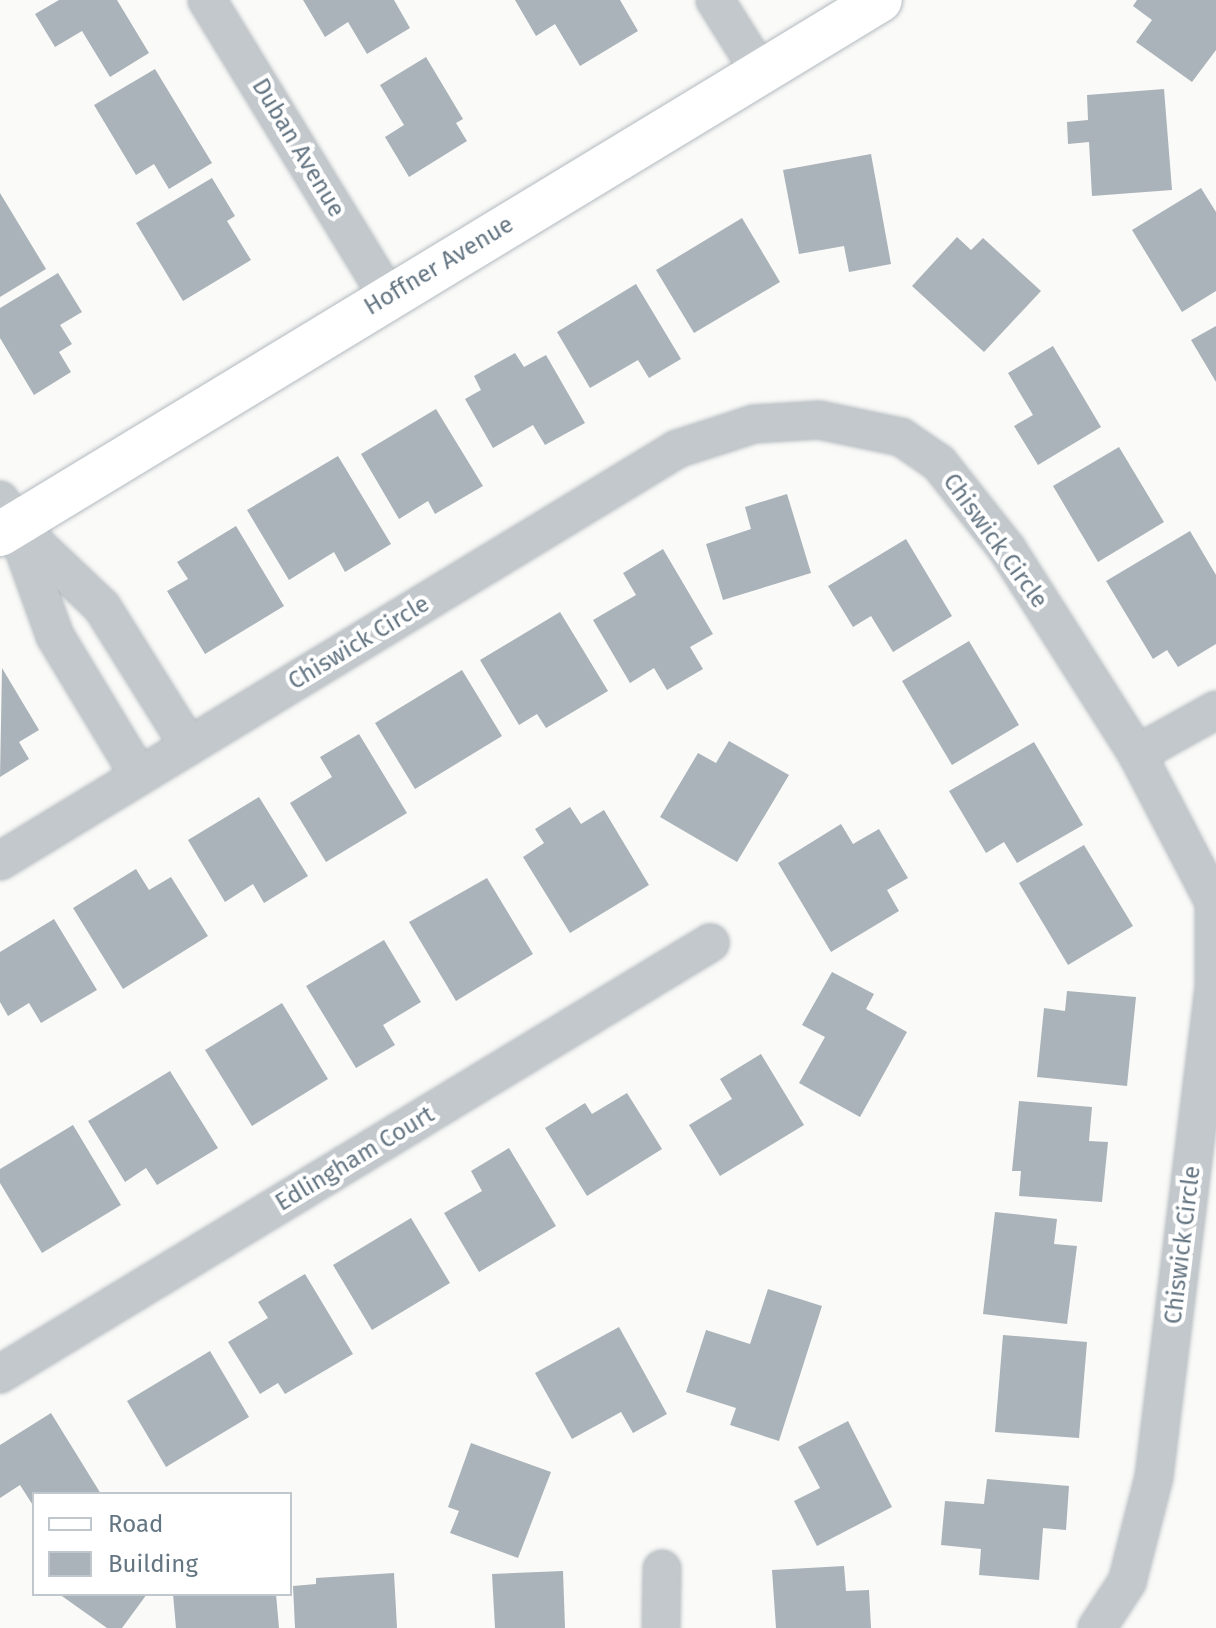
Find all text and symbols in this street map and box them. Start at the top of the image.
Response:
street label: Duban Avenue [245,73,351,223]
street label: Hoffner Avenue [359,210,519,322]
street label: Chiswick Circle [937,468,1053,614]
street label: Chiswick Circle [283,590,435,696]
street label: Edlingham Court [270,1100,440,1218]
street label: Chiswick Circle [1159,1164,1207,1326]
legend [32,1492,292,1596]
text: Road [108,1510,163,1538]
text: Building [108,1550,198,1578]

